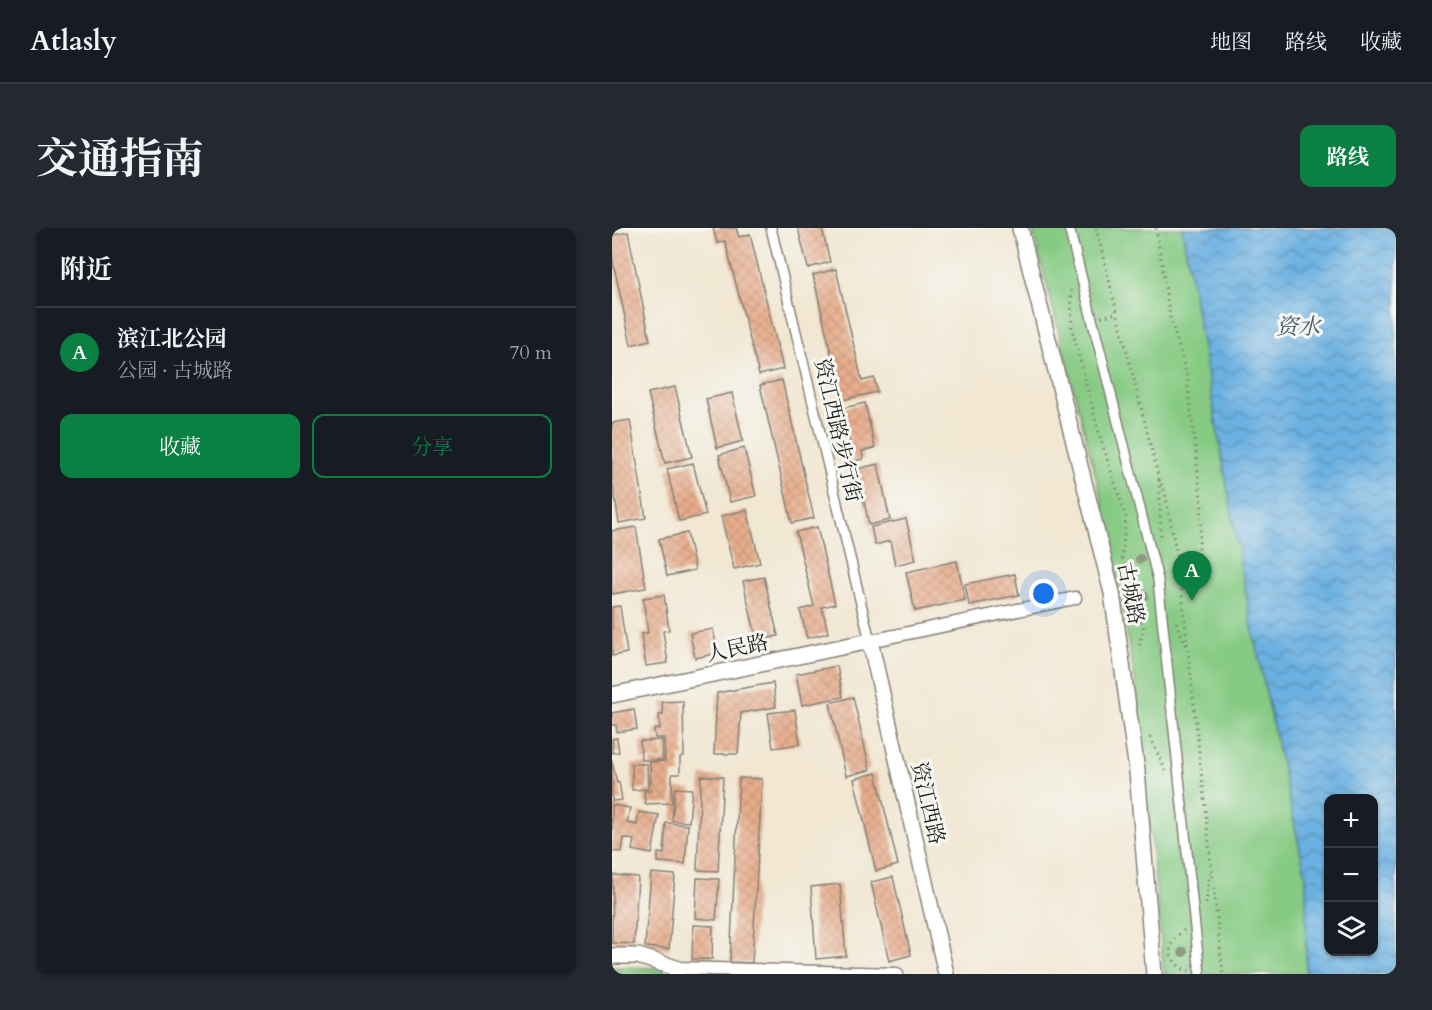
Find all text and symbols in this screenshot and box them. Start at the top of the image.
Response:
text: Atlasly [30,22,117,60]
text: 地图 [1210,28,1252,57]
text: 路线 [1285,28,1327,57]
text: 收藏 [1360,28,1402,57]
button: 路线 [1300,125,1396,187]
text: 交通指南 [36,131,204,188]
text: 附近 [60,252,112,287]
water label: 资水 [1276,312,1322,342]
text: 滨江北公园 [117,324,227,354]
text: A [72,339,87,366]
text: 70 m [509,339,552,366]
street label: 资江西路步行街 [807,355,868,505]
text: 公园 · 古城路 [117,357,233,384]
button: 收藏 [60,414,300,478]
button: 分享 [312,414,552,478]
pin: A [1172,552,1212,601]
street label: 古城路 [1110,559,1151,627]
your location [1029,579,1058,608]
street label: 人民路 [703,628,771,669]
street label: 资江西路 [904,759,951,847]
map controls [1324,794,1378,956]
button: + [1324,794,1378,848]
button: − [1324,848,1378,902]
button: layers [1324,902,1378,956]

